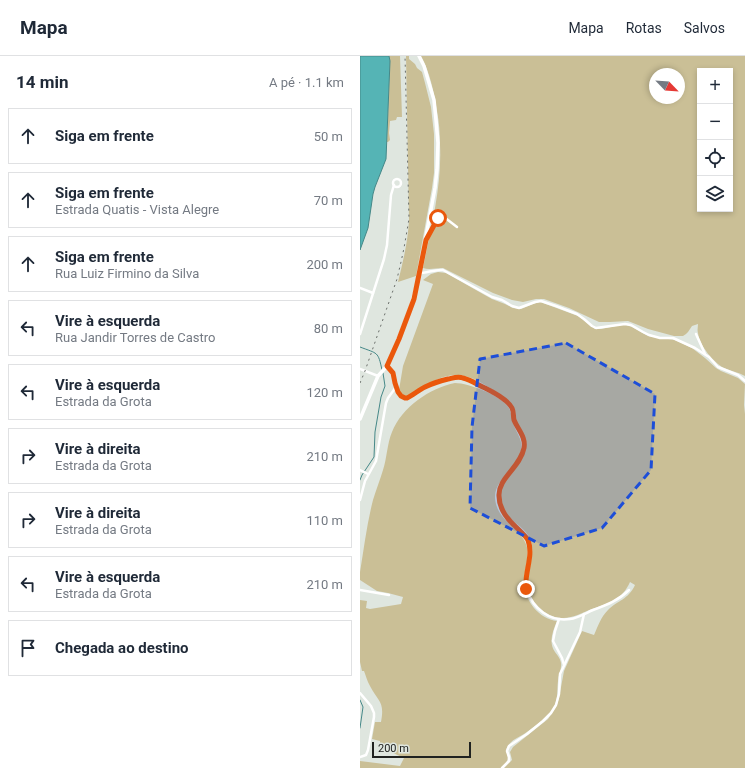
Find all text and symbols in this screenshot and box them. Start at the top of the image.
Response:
text: Mapa [20,16,68,39]
text: Mapa [568,20,604,36]
text: Rotas [626,20,662,36]
text: Salvos [684,20,725,36]
north arrow [649,68,685,104]
map controls [697,68,733,212]
button: + [697,68,733,104]
text: 14 min [16,72,69,92]
text: A pé · 1.1 km [269,75,344,90]
button: − [697,104,733,140]
icon: ahead [17,125,39,147]
text: Siga em frente [55,127,154,145]
text: 50 m [314,129,343,144]
button: locate [697,140,733,176]
button: layers [697,176,733,212]
text: Siga em frente [55,184,154,202]
icon: ahead [17,189,39,211]
text: 70 m [314,193,343,208]
text: Estrada Quatis - Vista Alegre [55,202,219,217]
route start [429,209,447,227]
text: Siga em frente [55,248,154,266]
icon: ahead [17,253,39,275]
text: 200 m [306,257,343,272]
text: Rua Luiz Firmino da Silva [55,266,199,281]
text: Vire à esquerda [55,312,160,330]
icon: left [17,317,39,339]
text: 80 m [314,321,343,336]
text: Rua Jandir Torres de Castro [55,330,215,345]
text: Vire à esquerda [55,376,160,394]
icon: left [17,381,39,403]
text: 120 m [306,385,343,400]
text: Estrada da Grota [55,394,152,409]
text: Vire à direita [55,440,141,458]
icon: right [17,445,39,467]
text: 210 m [306,449,343,464]
text: Estrada da Grota [55,458,152,473]
text: Vire à direita [55,504,141,522]
icon: right [17,509,39,531]
text: 110 m [306,513,343,528]
text: Estrada da Grota [55,522,152,537]
text: Vire à esquerda [55,568,160,586]
icon: left [17,573,39,595]
text: 210 m [306,577,343,592]
route end [517,580,535,598]
text: Estrada da Grota [55,586,152,601]
icon: arrive [17,637,39,659]
text: Chegada ao destino [55,639,189,657]
scale bar [372,740,471,759]
text: 200 m [378,742,409,755]

